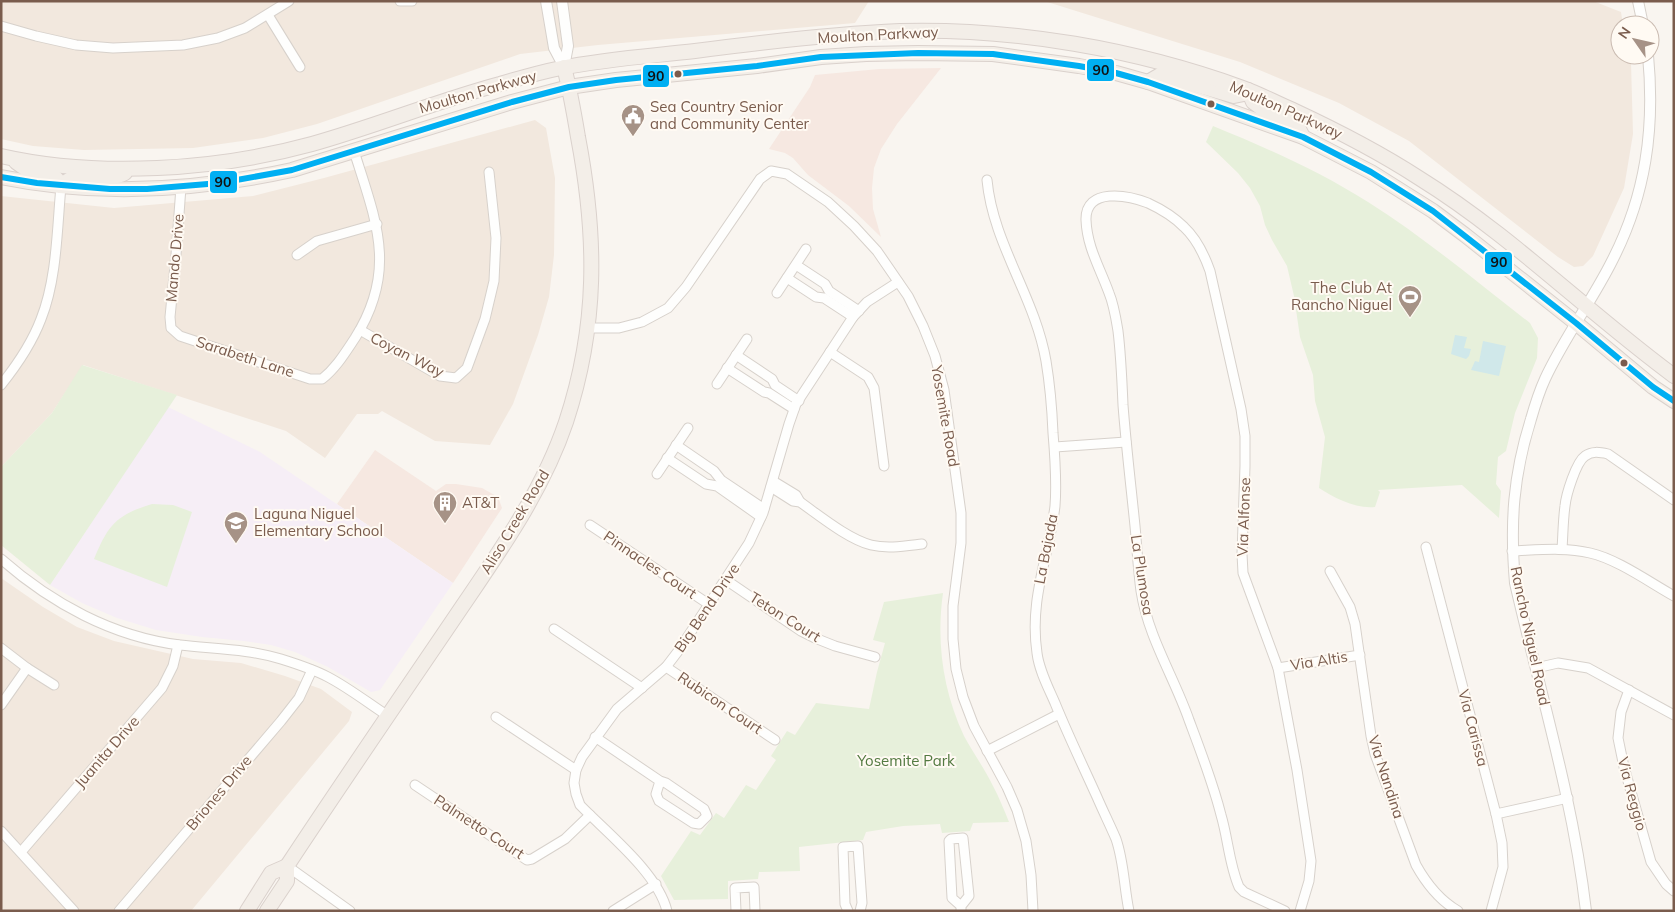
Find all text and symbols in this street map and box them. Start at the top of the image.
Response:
north arrow [1610,15,1660,65]
street label: Moulton Parkway [817,22,939,47]
text: N [1614,23,1635,42]
line badge: 90 [1086,58,1115,82]
text: 90 [1093,61,1109,79]
line badge: 90 [642,64,670,88]
street label: Moulton Parkway [417,66,539,117]
text: 90 [648,67,664,85]
unlabelled marker [673,69,683,79]
street label: Moulton Parkway [1227,76,1345,143]
place label: Sea Country Senior and Community Center [650,97,810,133]
unlabelled marker [1206,99,1216,109]
public building icon: Sea Country Senior and Community Center [620,103,646,137]
line badge: 90 [209,170,238,194]
text: 90 [215,173,231,191]
street label: Mando Drive [161,213,188,303]
line badge: 90 [1484,251,1513,275]
text: 90 [1491,253,1507,271]
place label: The Club At Rancho Niguel [1291,278,1392,314]
sports icon: The Club At Rancho Niguel [1397,284,1423,318]
street label: Coyan Way [367,328,447,381]
street label: Sarabeth Lane [194,332,297,381]
unlabelled marker [1619,358,1629,368]
street label: Yosemite Road [927,363,964,468]
street label: Aliso Creek Road [476,466,553,577]
street label: Via Alfonse [1233,477,1254,557]
building icon: AT&T [432,490,458,524]
place label: AT&T [462,493,499,512]
place label: Laguna Niguel Elementary School [254,504,383,540]
school or university icon: Laguna Niguel Elementary School [223,510,249,544]
street label: La Bajada [1029,512,1062,586]
street label: Pinnacles Court [600,526,701,603]
street label: La Plumosa [1127,533,1158,617]
street label: Big Bend Drive [670,560,743,656]
street label: Rancho Niguel Road [1506,565,1555,707]
street label: Teton Court [746,587,824,646]
street label: Via Altis [1289,647,1349,674]
street label: Rubicon Court [674,667,766,738]
street label: Via Carissa [1454,687,1493,768]
street label: Juanita Drive [70,712,143,792]
street label: Via Nandina [1364,733,1409,821]
street label: Briones Drive [182,751,256,834]
park label: Yosemite Park [856,751,955,770]
street label: Via Reggio [1614,755,1651,833]
street label: Palmetto Court [430,790,528,863]

